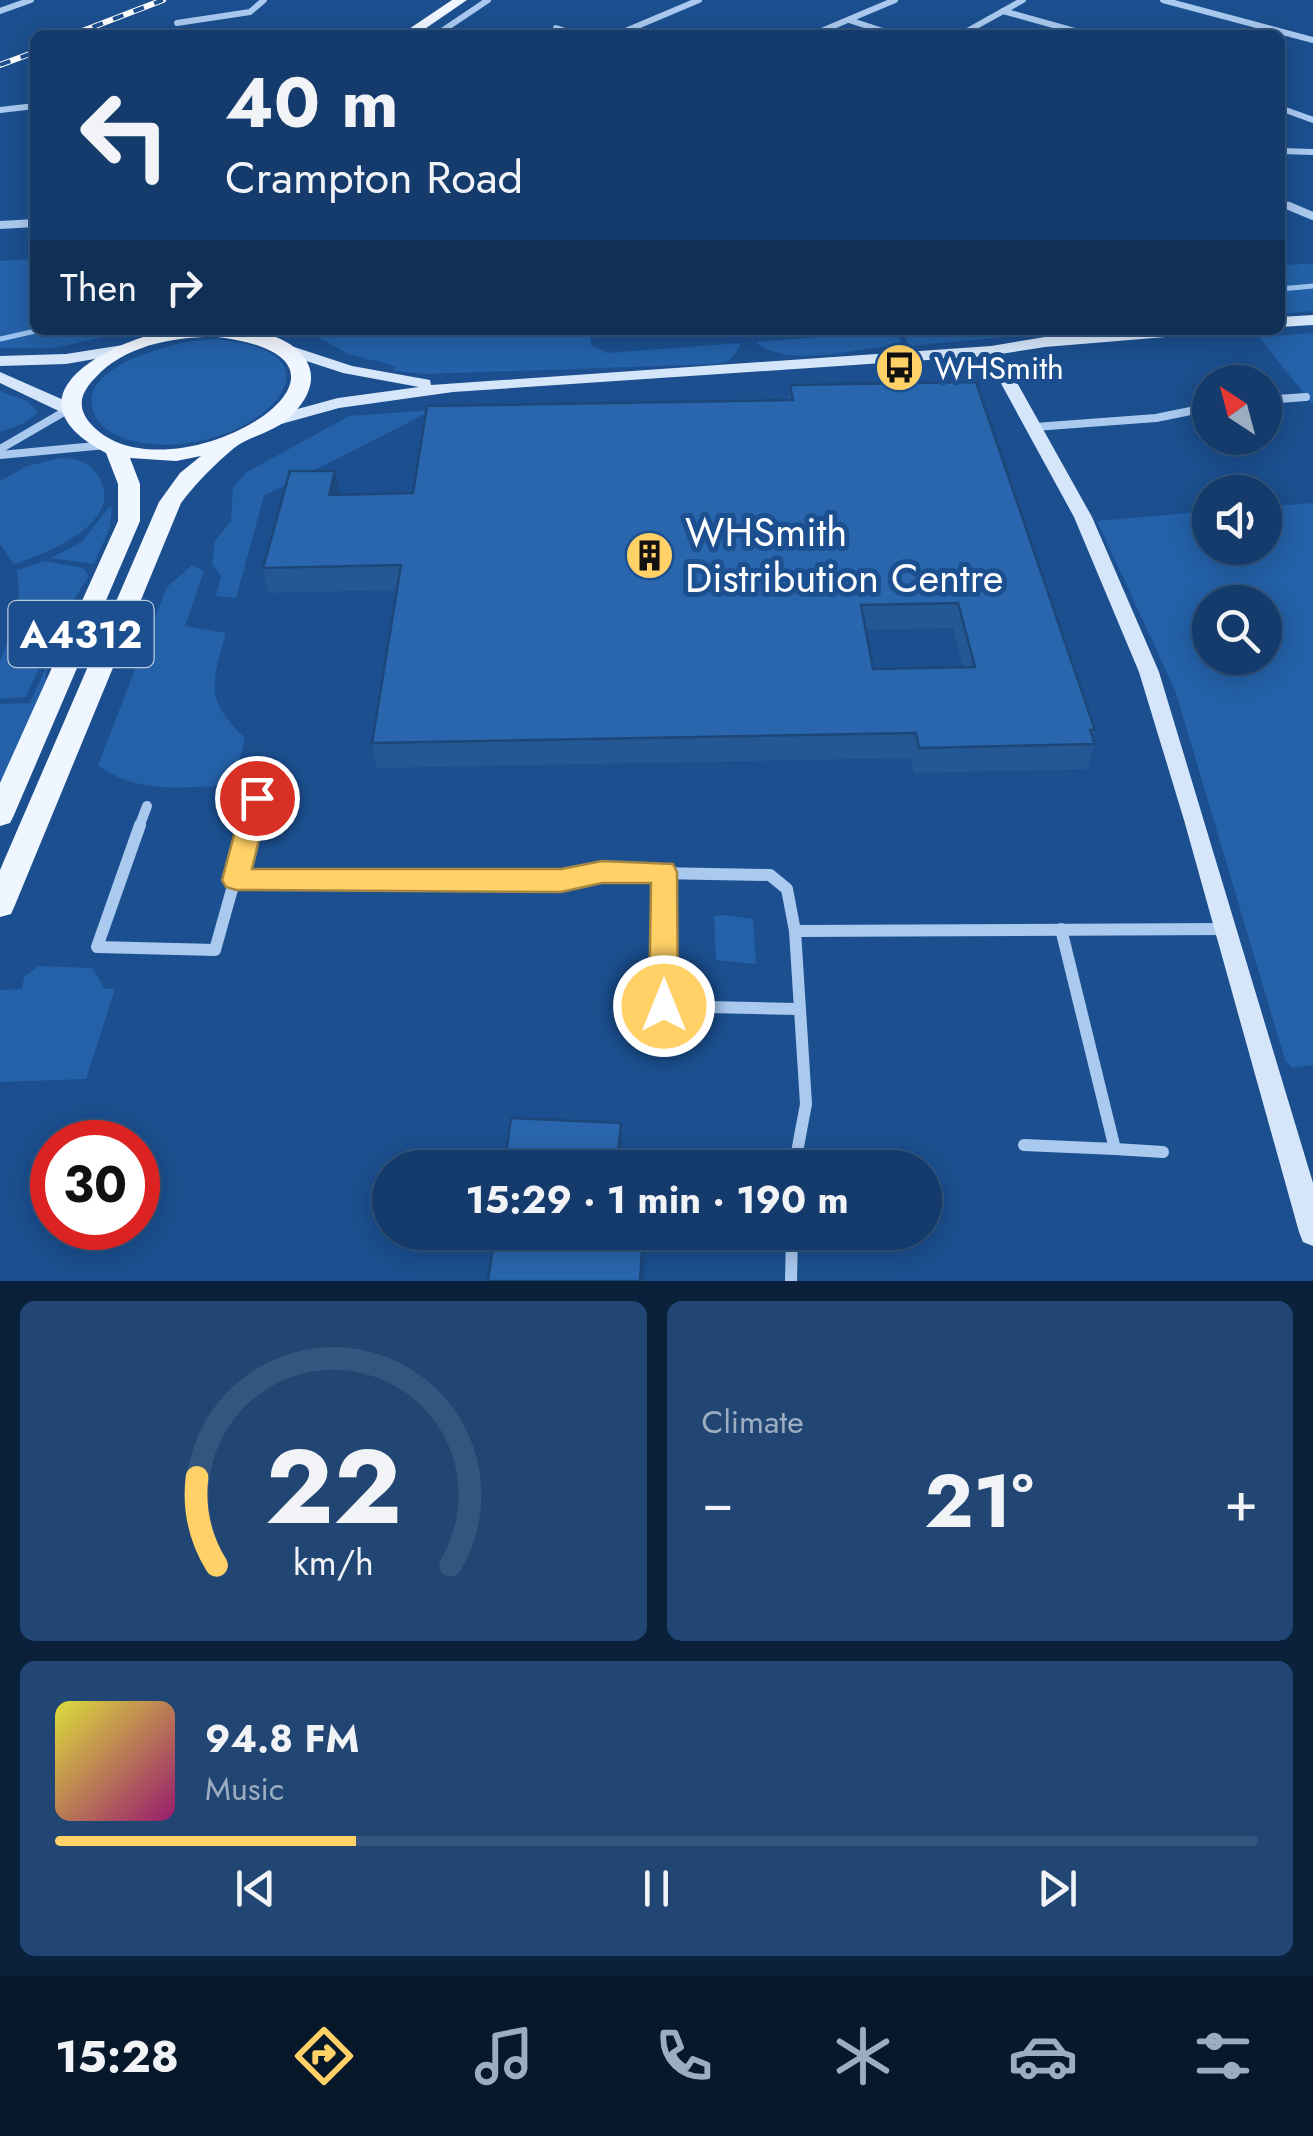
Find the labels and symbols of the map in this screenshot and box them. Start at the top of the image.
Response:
bus stop icon: WHSmith [873,342,925,394]
place label: WHSmith [934,345,1064,391]
north arrow [1192,365,1282,455]
place label: WHSmith Distribution Centre [685,503,1003,607]
building icon: WHSmith Distribution Centre [624,529,676,581]
road number: A4312 [8,601,154,667]
pin [215,756,300,841]
position arrow [612,954,716,1058]
speed limit sign: 30 [30,1120,160,1250]

